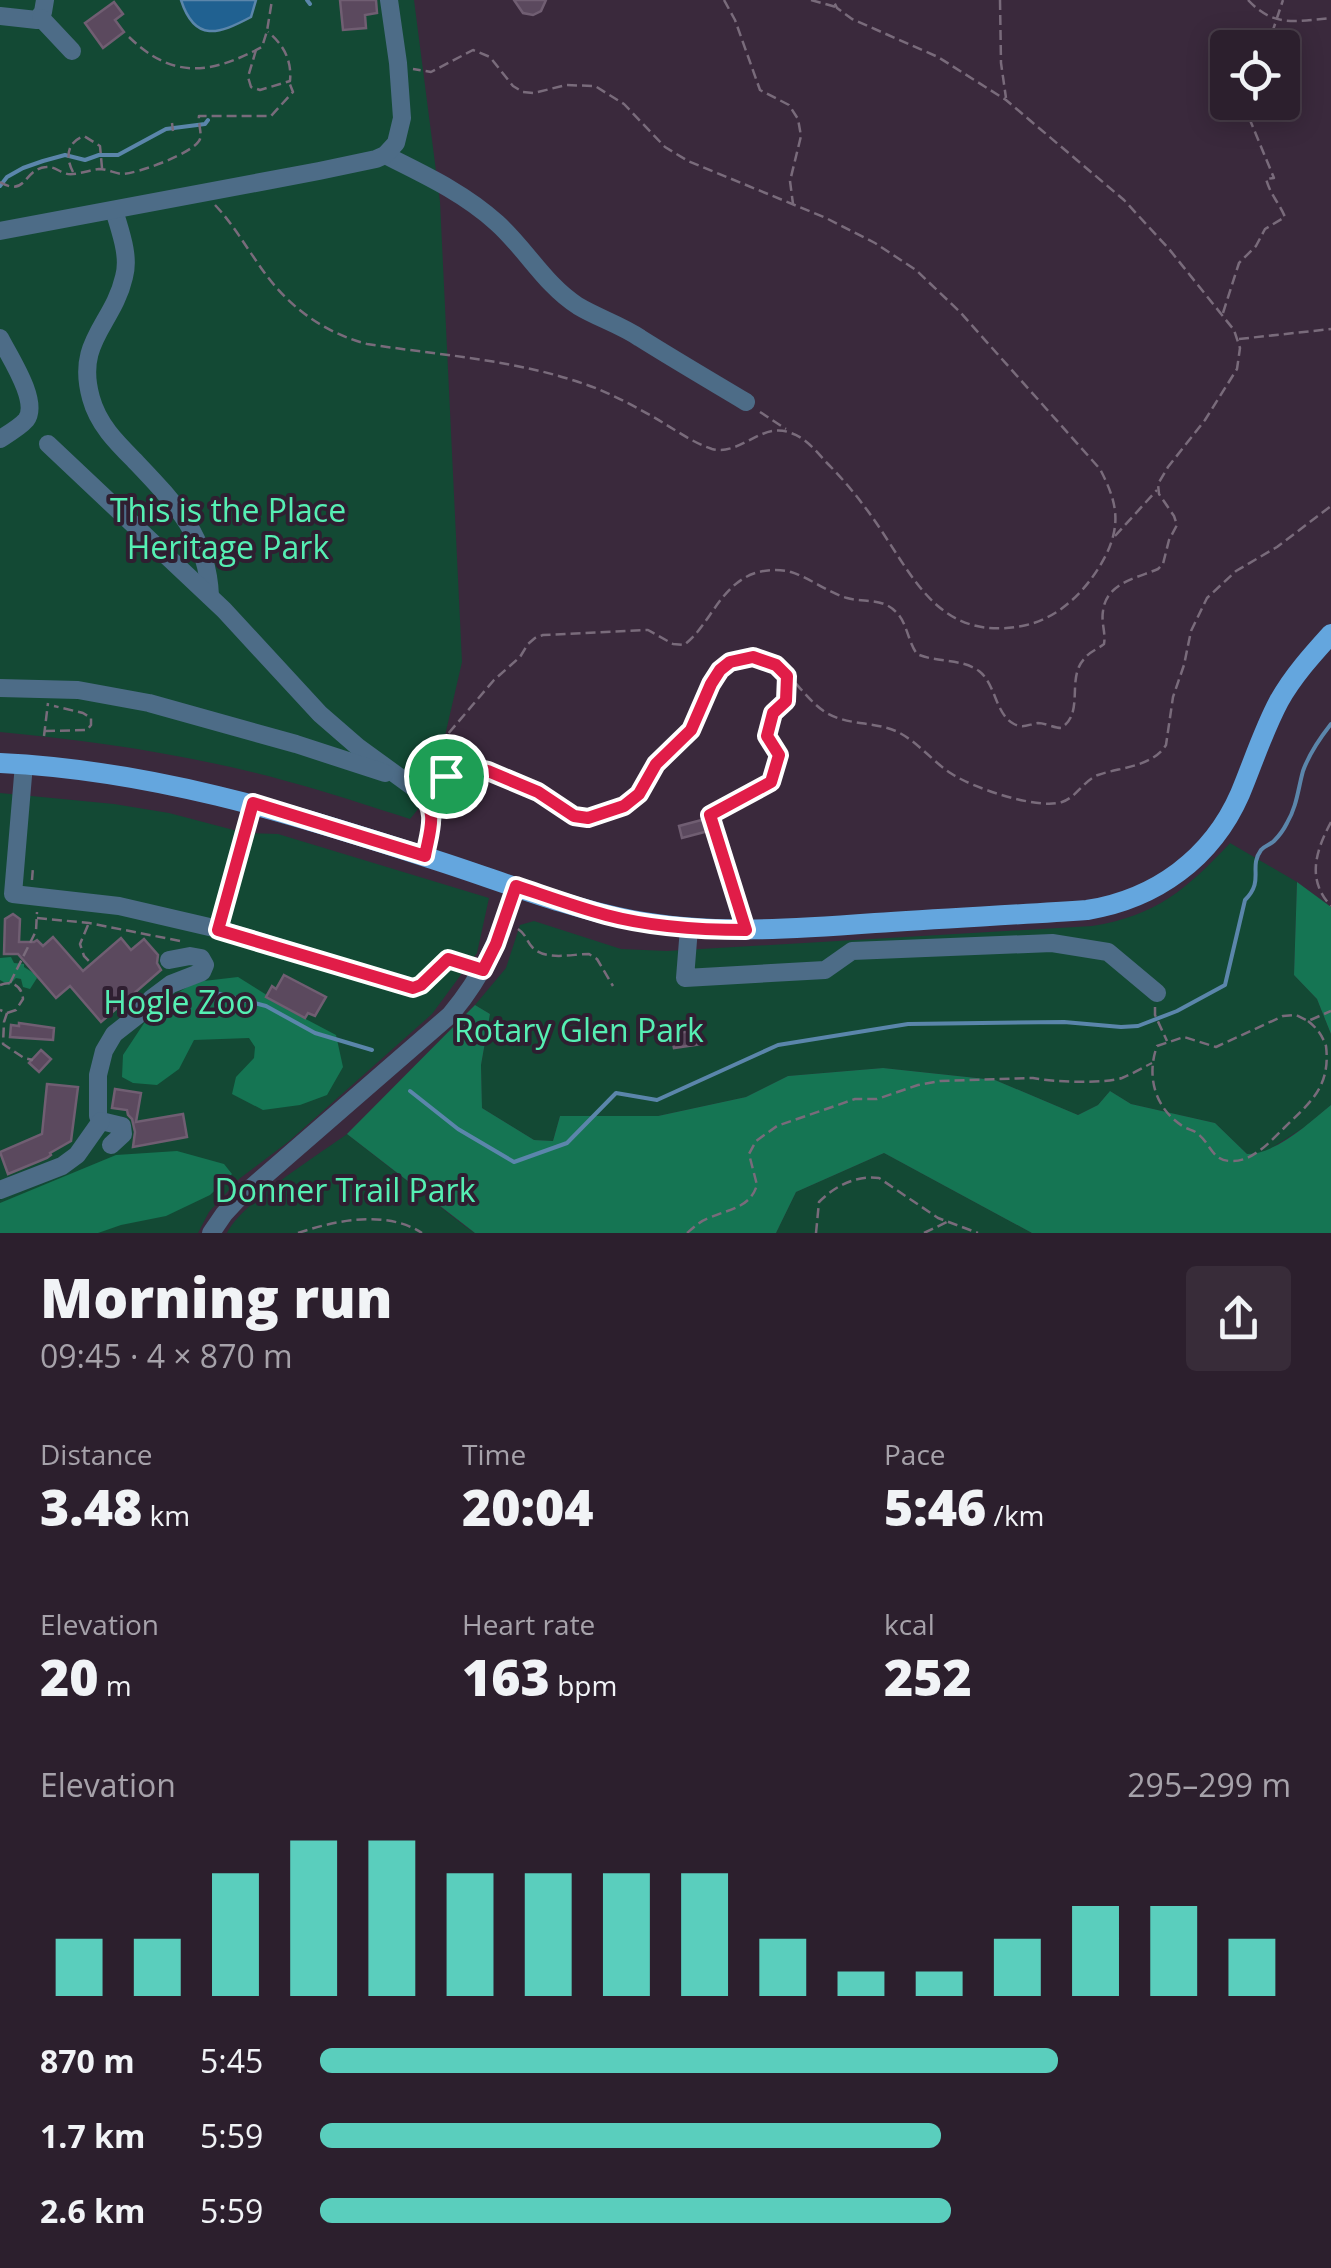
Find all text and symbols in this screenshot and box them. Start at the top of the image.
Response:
map controls [1210,30,1300,120]
button: locate [1210,30,1300,120]
park label: This is the Place Heritage Park [110,488,346,568]
pin [404,734,489,819]
icon: arrive [419,749,474,804]
park label: Hogle Zoo [103,980,255,1023]
park label: Rotary Glen Park [454,1008,704,1051]
park label: Donner Trail Park [215,1168,476,1211]
text: Morning run [40,1259,393,1334]
button: share [1186,1266,1291,1371]
text: 09:45 · 4 × 870 m [40,1334,293,1377]
text: Distance [40,1435,153,1473]
text: Time [462,1435,526,1473]
text: Pace [884,1435,946,1473]
text: 3.48 [40,1473,142,1541]
text: 20:04 [462,1473,594,1541]
text: 5:46 [884,1473,986,1541]
text: km [142,1496,190,1534]
text: /km [986,1496,1045,1534]
text: Elevation [40,1605,159,1643]
text: Heart rate [462,1605,595,1643]
text: kcal [884,1605,935,1643]
text: 20 [40,1643,99,1711]
text: 163 [462,1643,550,1711]
text: 252 [884,1643,972,1711]
text: m [99,1666,132,1704]
text: bpm [550,1666,617,1704]
text: Elevation [40,1763,176,1806]
text: 295–299 m [1127,1763,1291,1806]
text: 870 m [40,2039,135,2082]
text: 5:45 [200,2039,263,2082]
text: 1.7 km [40,2114,145,2157]
text: 5:59 [200,2114,263,2157]
text: 2.6 km [40,2189,145,2232]
text: 5:59 [200,2189,263,2232]

